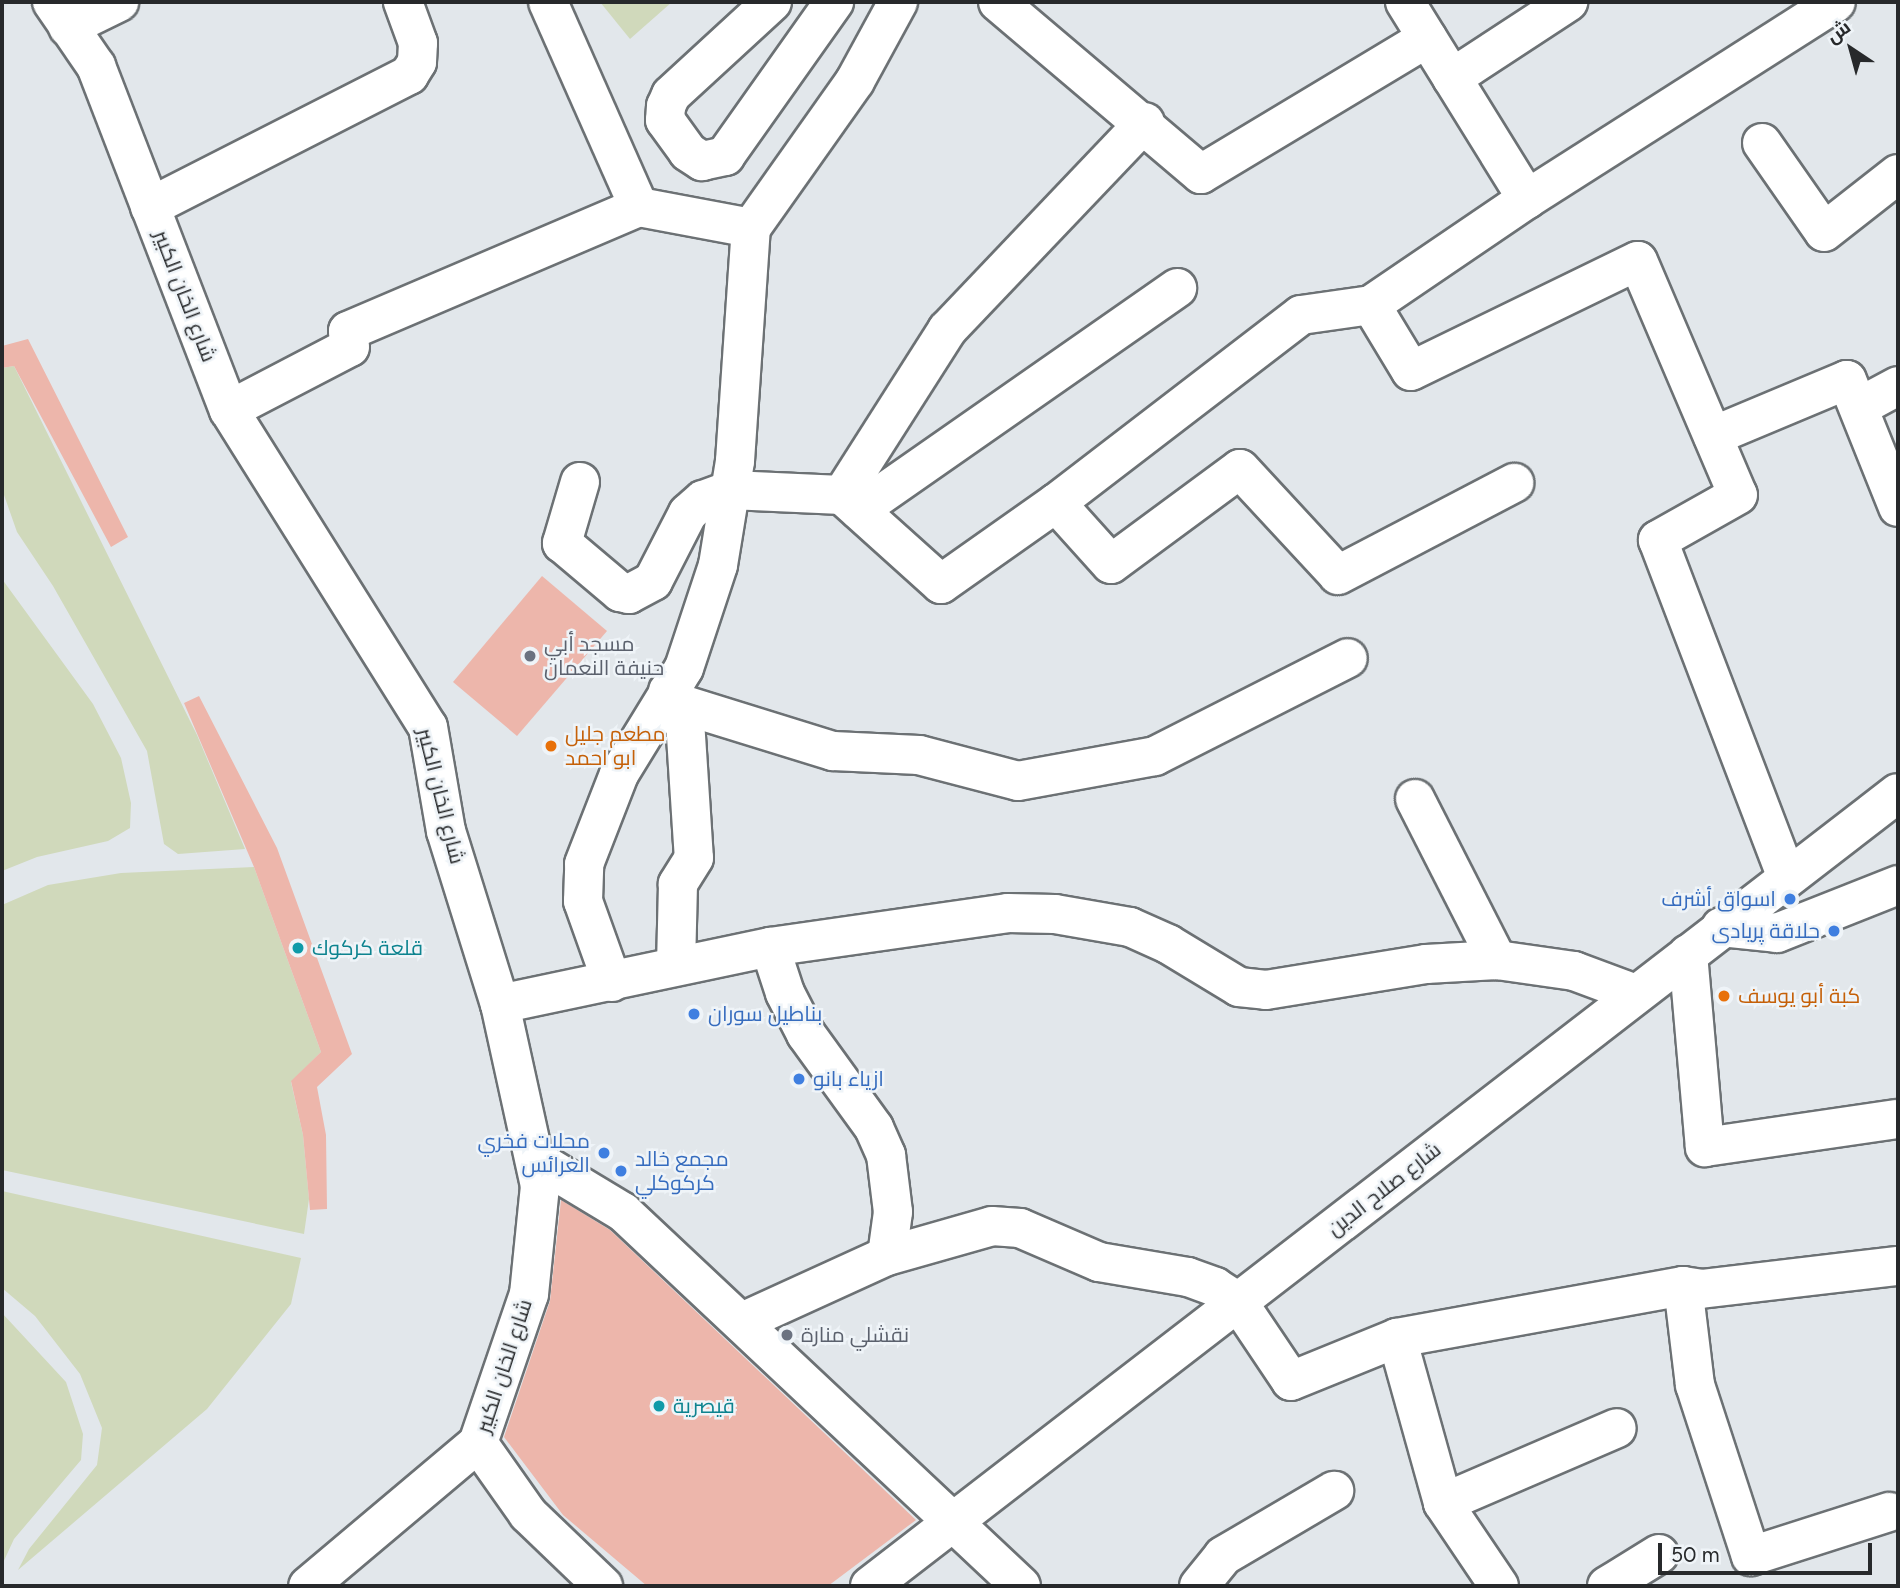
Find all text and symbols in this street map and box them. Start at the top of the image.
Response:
north arrow [1816,14,1886,84]
text: ش [1822,15,1855,48]
street label: شارع الخان الكبير [148,227,222,365]
place label: مسجد أبي حنيفة النعمان [544,631,664,681]
marker: مسجد أبي حنيفة النعمان [522,648,538,664]
place label: مطعم جليل ابو احمد [565,721,666,771]
street label: شارع الخان الكبير [412,725,470,867]
marker: مطعم جليل ابو احمد [543,738,559,754]
place label: اسواق أشرف [1661,886,1776,912]
marker: اسواق أشرف [1782,891,1798,907]
place label: حلاقة پریادی [1712,918,1820,944]
marker: حلاقة پریادی [1826,923,1842,939]
place label: قلعة كركوك [312,935,423,961]
marker: قلعة كركوك [290,940,306,956]
place label: كبة أبو يوسف [1738,983,1860,1009]
marker: كبة أبو يوسف [1716,988,1732,1004]
place label: بناطيل سوران [708,1001,822,1027]
marker: بناطيل سوران [686,1006,702,1022]
place label: ازياء بانو [813,1066,884,1092]
marker: ازياء بانو [791,1071,807,1087]
place label: محلات فخري العرائس [477,1128,590,1178]
street label: شارع صلاح الدين [1322,1137,1446,1241]
marker: محلات فخري العرائس [596,1145,612,1161]
place label: مجمع خالد كركوكلي [635,1146,729,1196]
marker: مجمع خالد كركوكلي [613,1163,629,1179]
street label: شارع الخان الكبير [471,1296,537,1436]
place label: نقشلي منارة [801,1322,909,1348]
marker: نقشلي منارة [779,1327,795,1343]
place label: قيصرية [673,1393,735,1419]
marker: قيصرية [651,1398,667,1414]
scale bar [1662,1528,1876,1572]
text: 50 m [1671,1542,1720,1567]

